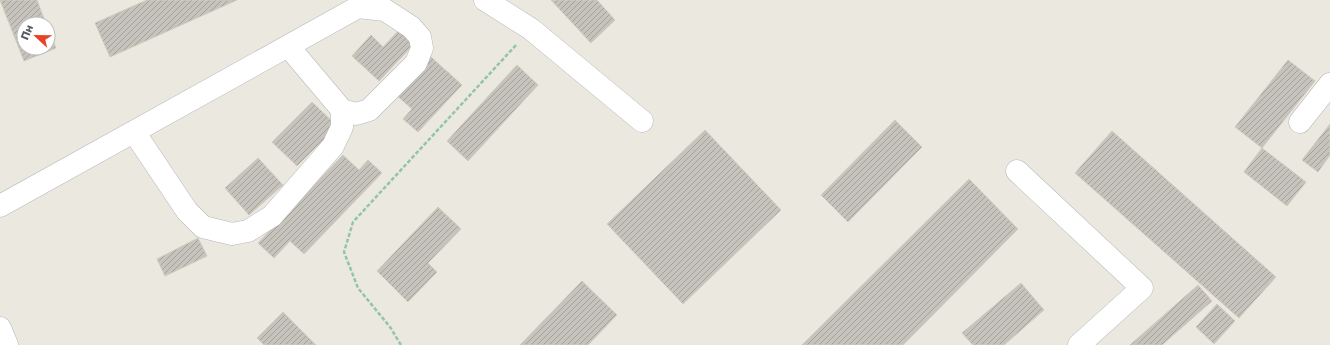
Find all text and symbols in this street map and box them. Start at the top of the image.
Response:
north arrow [16,16,56,56]
text: Пн [18,23,36,42]

